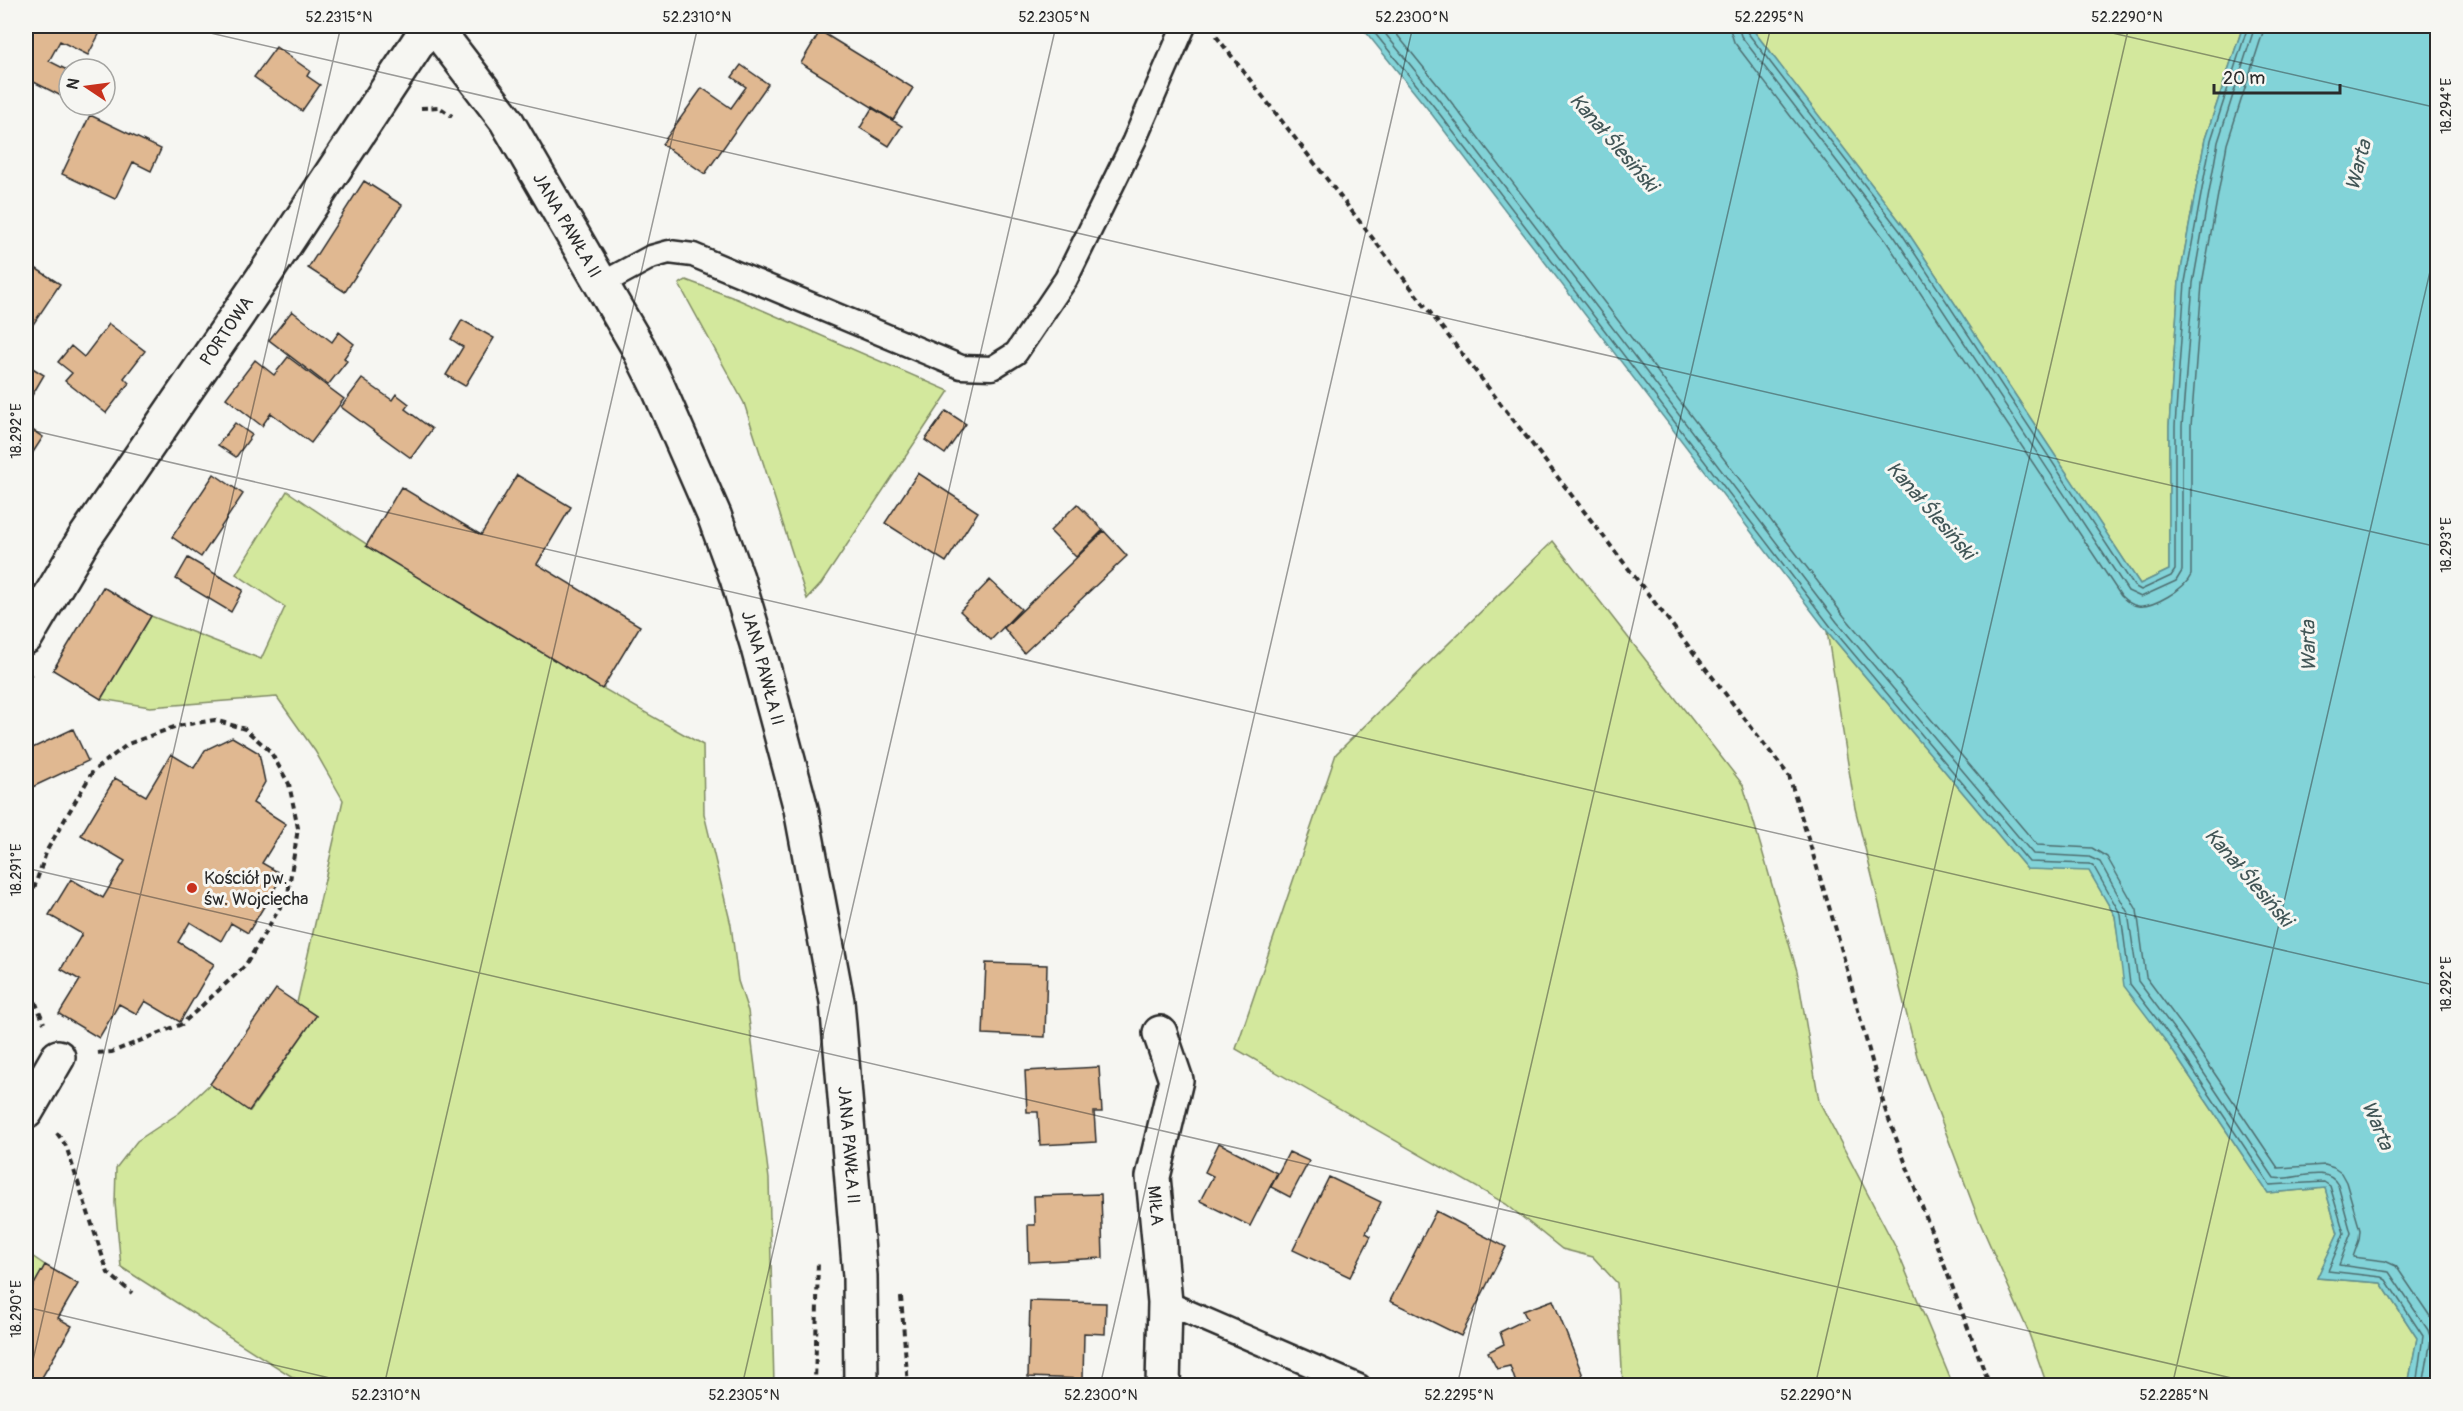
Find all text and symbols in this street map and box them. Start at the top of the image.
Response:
text: 52.2315°N [306,8,372,27]
text: 52.2310°N [663,8,731,27]
text: 52.2305°N [1018,8,1090,27]
text: 52.2300°N [1375,8,1449,27]
text: 52.2295°N [1734,8,1804,27]
text: 52.2290°N [2091,8,2163,27]
north arrow [57,57,117,117]
scale bar [2214,57,2340,95]
text: 20 m [2223,67,2265,90]
text: N [62,76,84,91]
text: 18.294°E [2437,78,2456,134]
water label: Kanał Ślesiński [1564,88,1665,199]
water label: Warta [2340,136,2378,193]
street label: JANA PAWŁA II [527,169,606,282]
street label: PORTOWA [195,292,259,370]
text: 18.292°E [7,403,26,459]
water label: Kanał Ślesiński [1881,456,1982,567]
text: 18.293°E [2437,517,2456,573]
street label: JANA PAWŁA II [736,608,789,728]
water label: Warta [2296,619,2321,672]
water label: Kanał Ślesiński [2199,823,2300,934]
text: 18.291°E [7,843,26,897]
place label: Kościół pw. św. Wojciecha [204,867,308,911]
marker: Kościół pw. św. Wojciecha [185,881,199,895]
text: 18.292°E [2437,956,2456,1012]
street label: JANA PAWŁA II [832,1085,865,1205]
water label: Warta [2356,1097,2400,1155]
street label: MIŁA [1142,1185,1169,1227]
text: 18.290°E [7,1280,26,1338]
text: 52.2310°N [352,1386,420,1405]
text: 52.2305°N [708,1386,780,1405]
text: 52.2300°N [1064,1386,1138,1405]
text: 52.2295°N [1424,1386,1494,1405]
text: 52.2290°N [1780,1386,1852,1405]
text: 52.2285°N [2140,1386,2208,1405]

